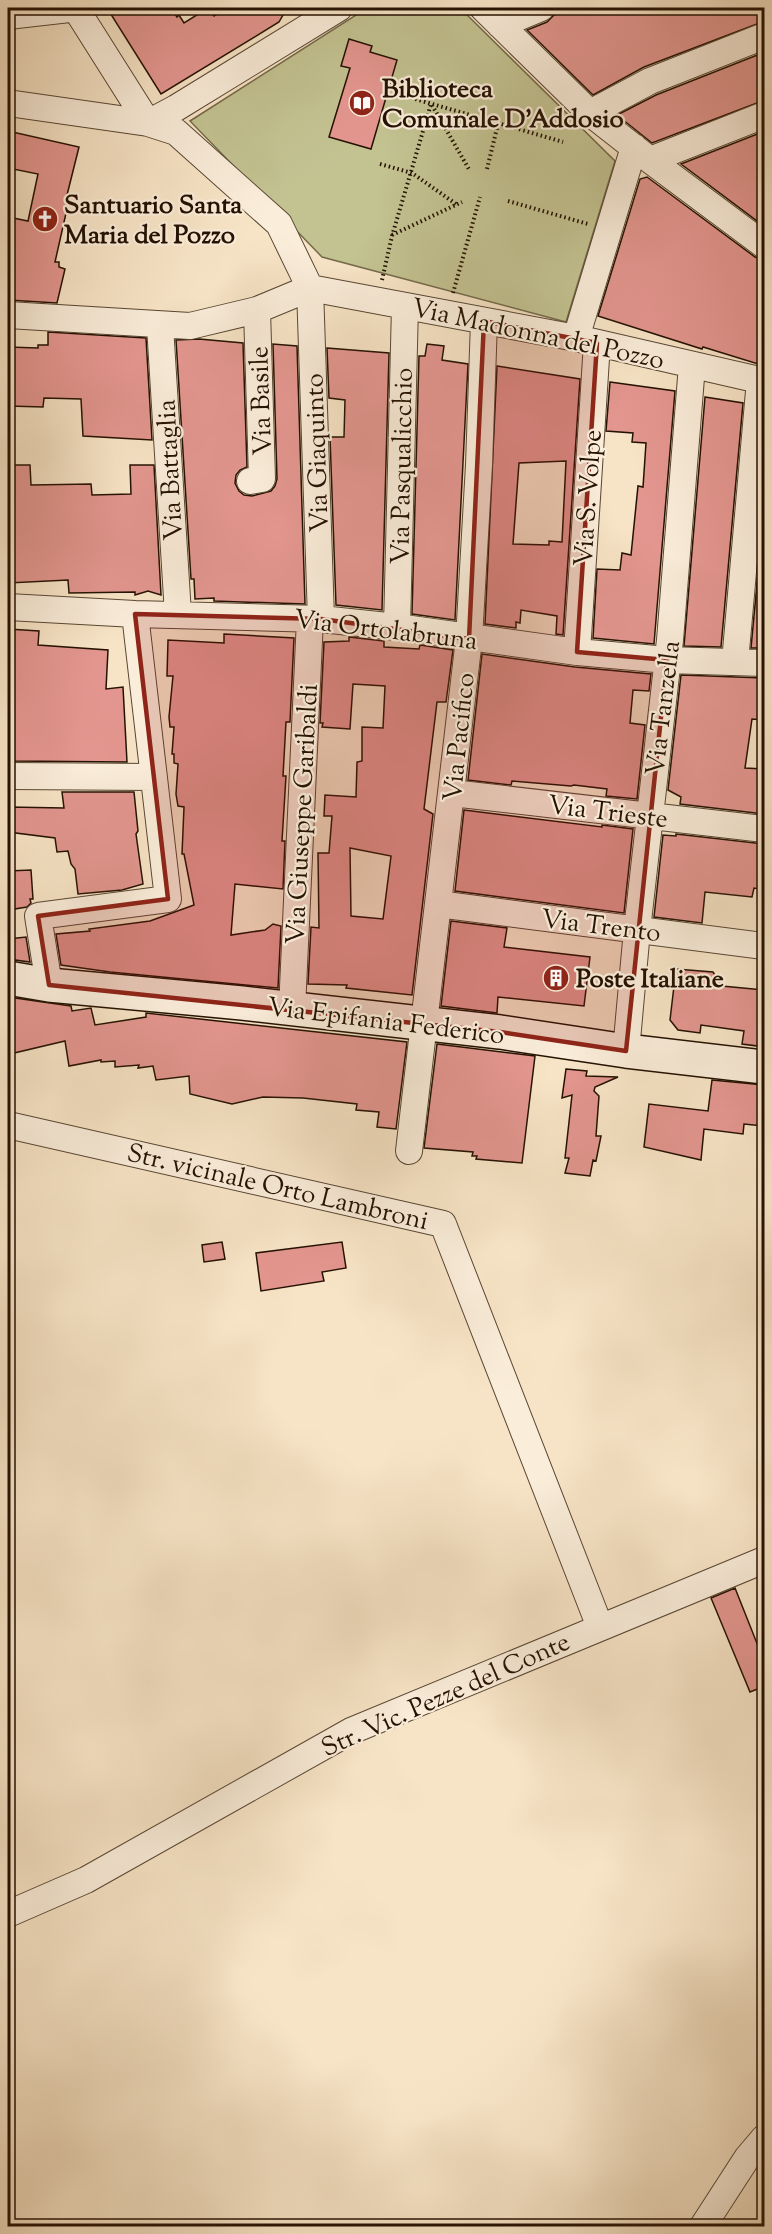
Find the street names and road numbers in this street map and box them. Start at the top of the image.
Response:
street label: Via Madonna del Pozzo [408,291,667,380]
street label: Via Basile [242,346,283,456]
street label: Via Pasqualicchio [383,367,424,565]
street label: Via Giaquinto [297,373,340,533]
street label: Via Battaglia [149,398,194,541]
street label: Via S. Volpe [566,428,613,568]
street label: Via Ortolabruna [292,602,480,661]
street label: Via Tanzella [638,639,691,778]
street label: Via Pacifico [435,671,486,804]
street label: Via Giuseppe Garibaldi [278,683,329,946]
street label: Via Trieste [546,788,670,839]
street label: Via Trento [539,902,663,953]
street label: Via Epifania Federico [265,990,506,1055]
street label: Str. vicinale Orto Lambroni [123,1136,432,1241]
street label: Str. Vic. Pezze del Conte [316,1625,576,1768]

